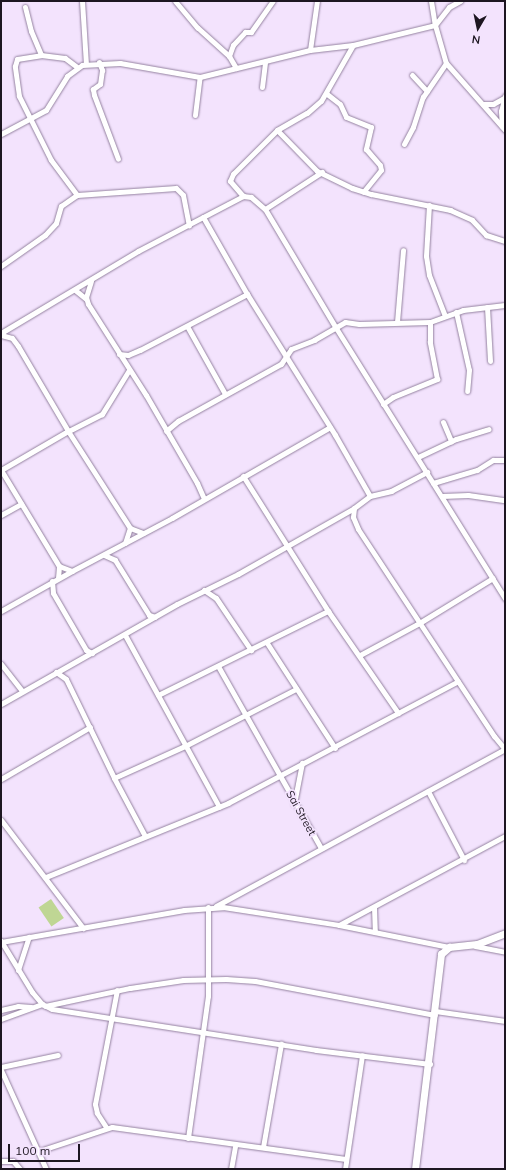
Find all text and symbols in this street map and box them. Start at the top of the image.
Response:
north arrow [458,8,498,48]
text: N [471,32,481,47]
street label: Sai Street [283,788,319,838]
scale bar [10,1136,82,1162]
text: 100 m [15,1143,50,1158]

